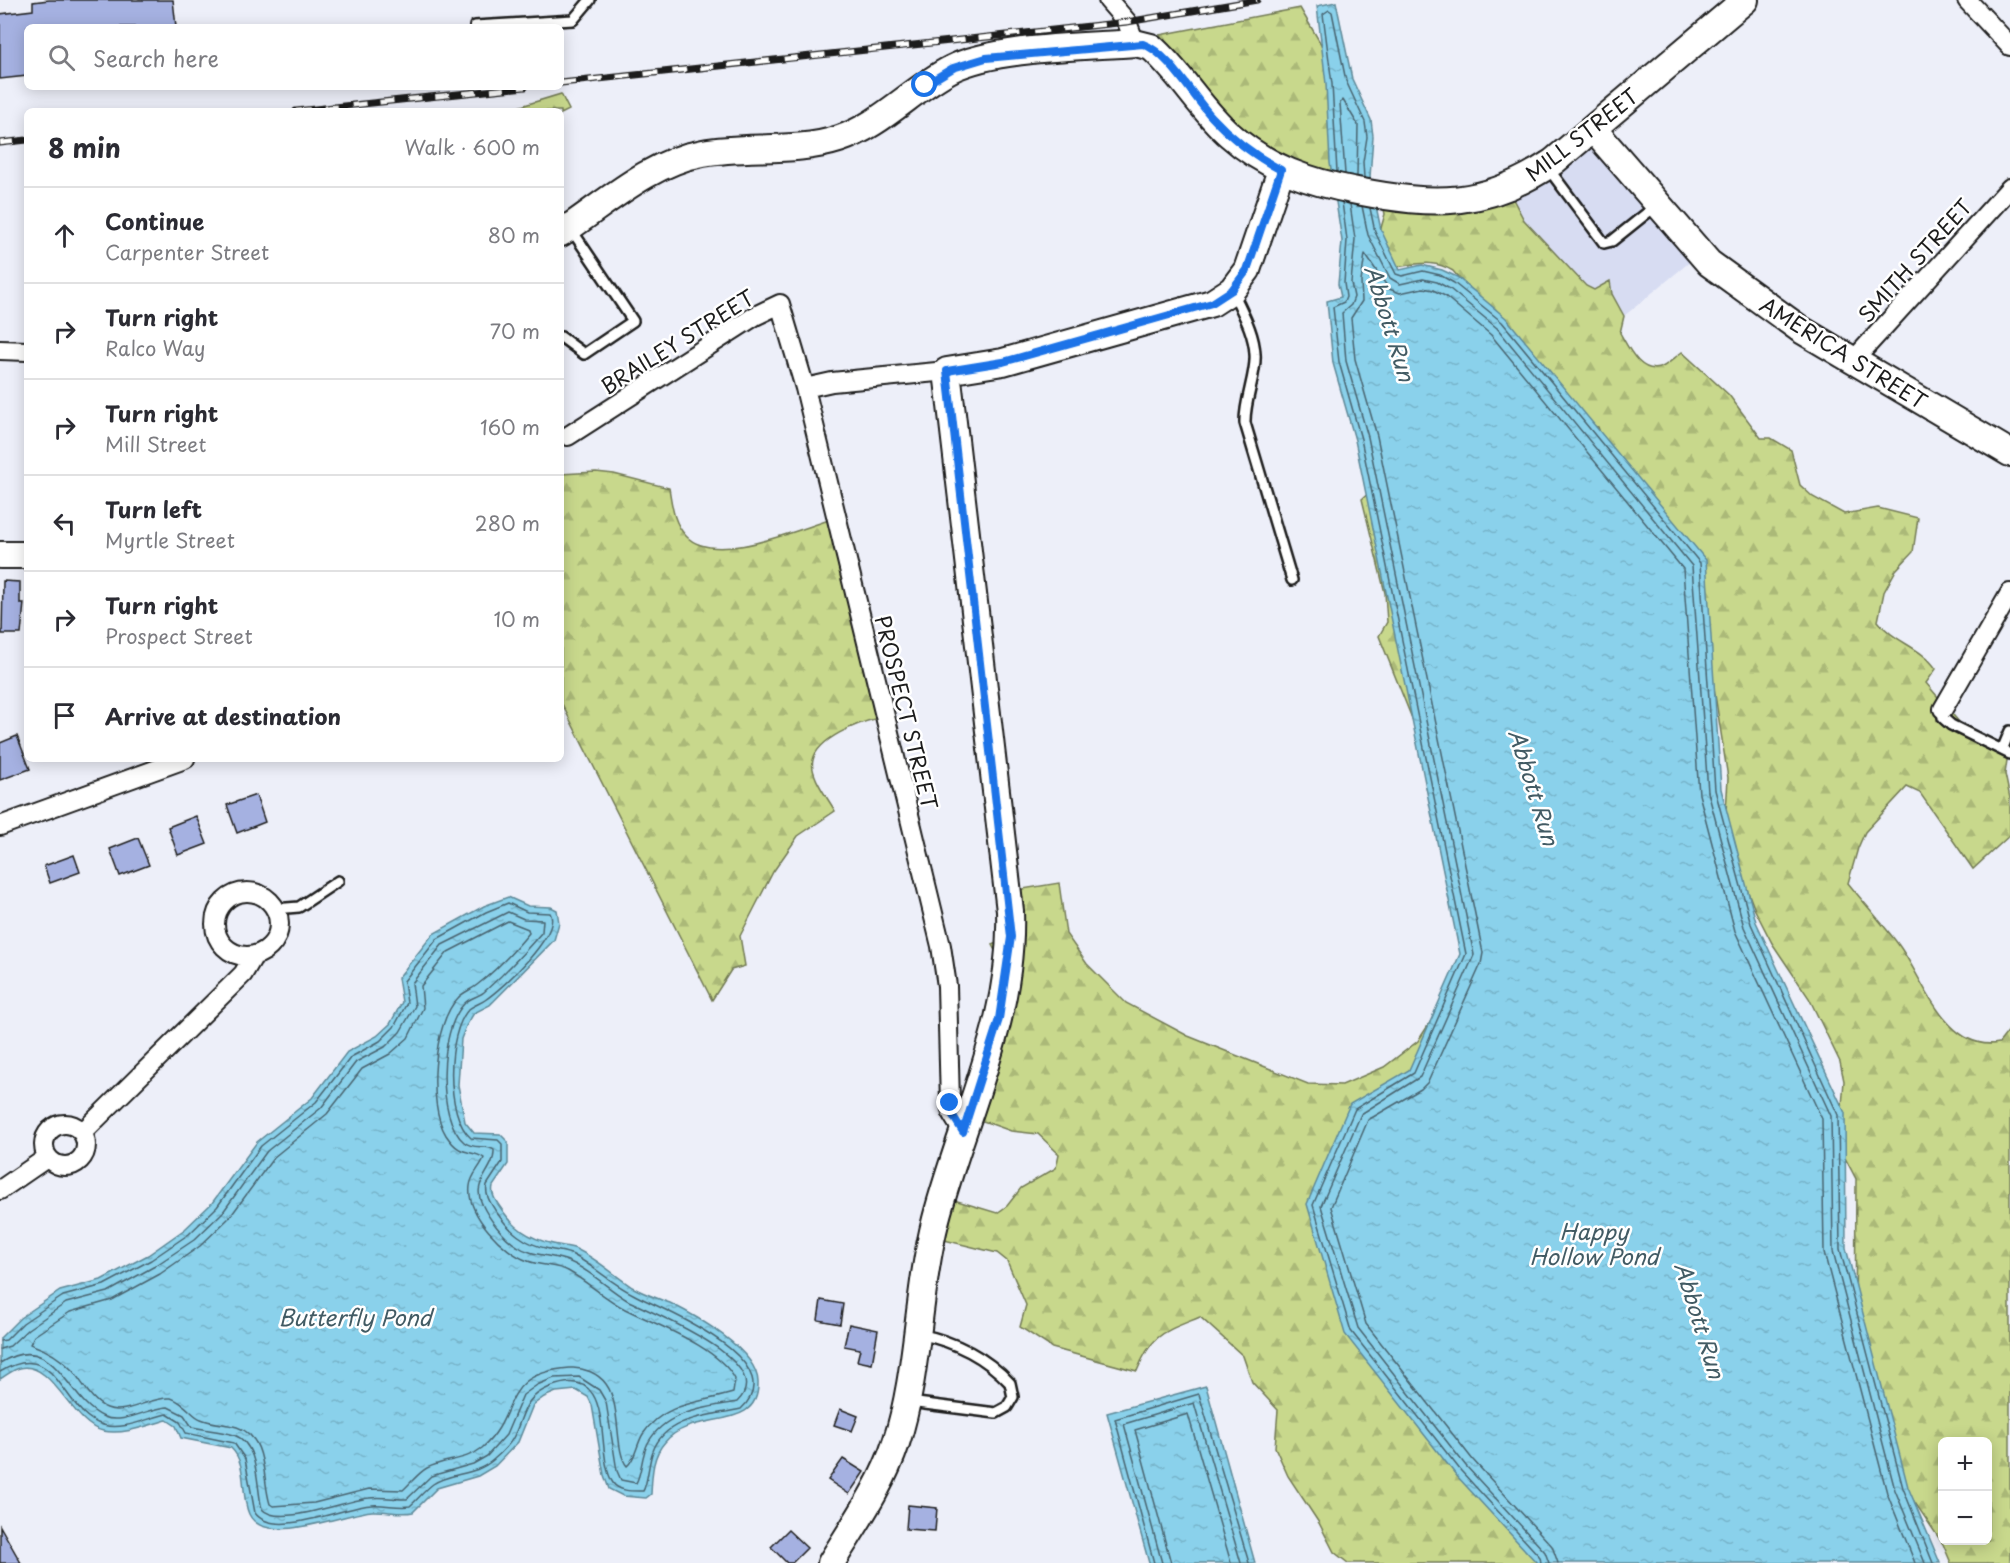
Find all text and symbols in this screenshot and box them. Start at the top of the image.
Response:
search box [24,24,564,90]
icon: search [45,41,78,74]
text: Search here [93,41,219,74]
route start [911,71,937,97]
street label: MILL STREET [1518,80,1644,188]
text: 8 min [48,128,121,167]
text: Walk · 600 m [404,132,540,162]
street label: SMITH STREET [1850,191,1979,329]
text: Continue [105,204,204,237]
icon: ahead [48,219,81,252]
text: 80 m [488,220,540,250]
text: Carpenter Street [105,237,269,267]
water label: Abbott Run [1358,261,1425,387]
street label: BRAILEY STREET [594,281,761,401]
street label: AMERICA STREET [1754,288,1934,417]
text: Turn right [105,300,218,333]
icon: right [48,315,81,348]
text: 70 m [490,316,540,346]
text: Ralco Way [105,333,206,363]
text: Turn right [105,396,218,429]
icon: right [48,411,81,444]
text: 160 m [480,412,540,442]
text: Mill Street [105,429,206,459]
text: Turn left [105,492,202,525]
icon: left [48,507,81,540]
text: 280 m [475,508,540,538]
text: Myrtle Street [105,525,235,555]
text: Turn right [105,588,218,621]
icon: right [48,603,81,636]
text: 10 m [493,604,540,634]
street label: PROSPECT STREET [867,611,947,813]
text: Prospect Street [105,621,253,651]
icon: arrive [48,699,81,732]
text: Arrive at destination [105,699,341,732]
water label: Abbott Run [1502,725,1569,851]
route end [936,1089,962,1115]
water label: Happy Hollow Pond [1529,1214,1663,1272]
water label: Abbott Run [1668,1258,1735,1384]
water label: Butterfly Pond [278,1300,436,1333]
map controls [1938,1437,1992,1545]
button: + [1938,1437,1992,1491]
button: − [1938,1491,1992,1545]

